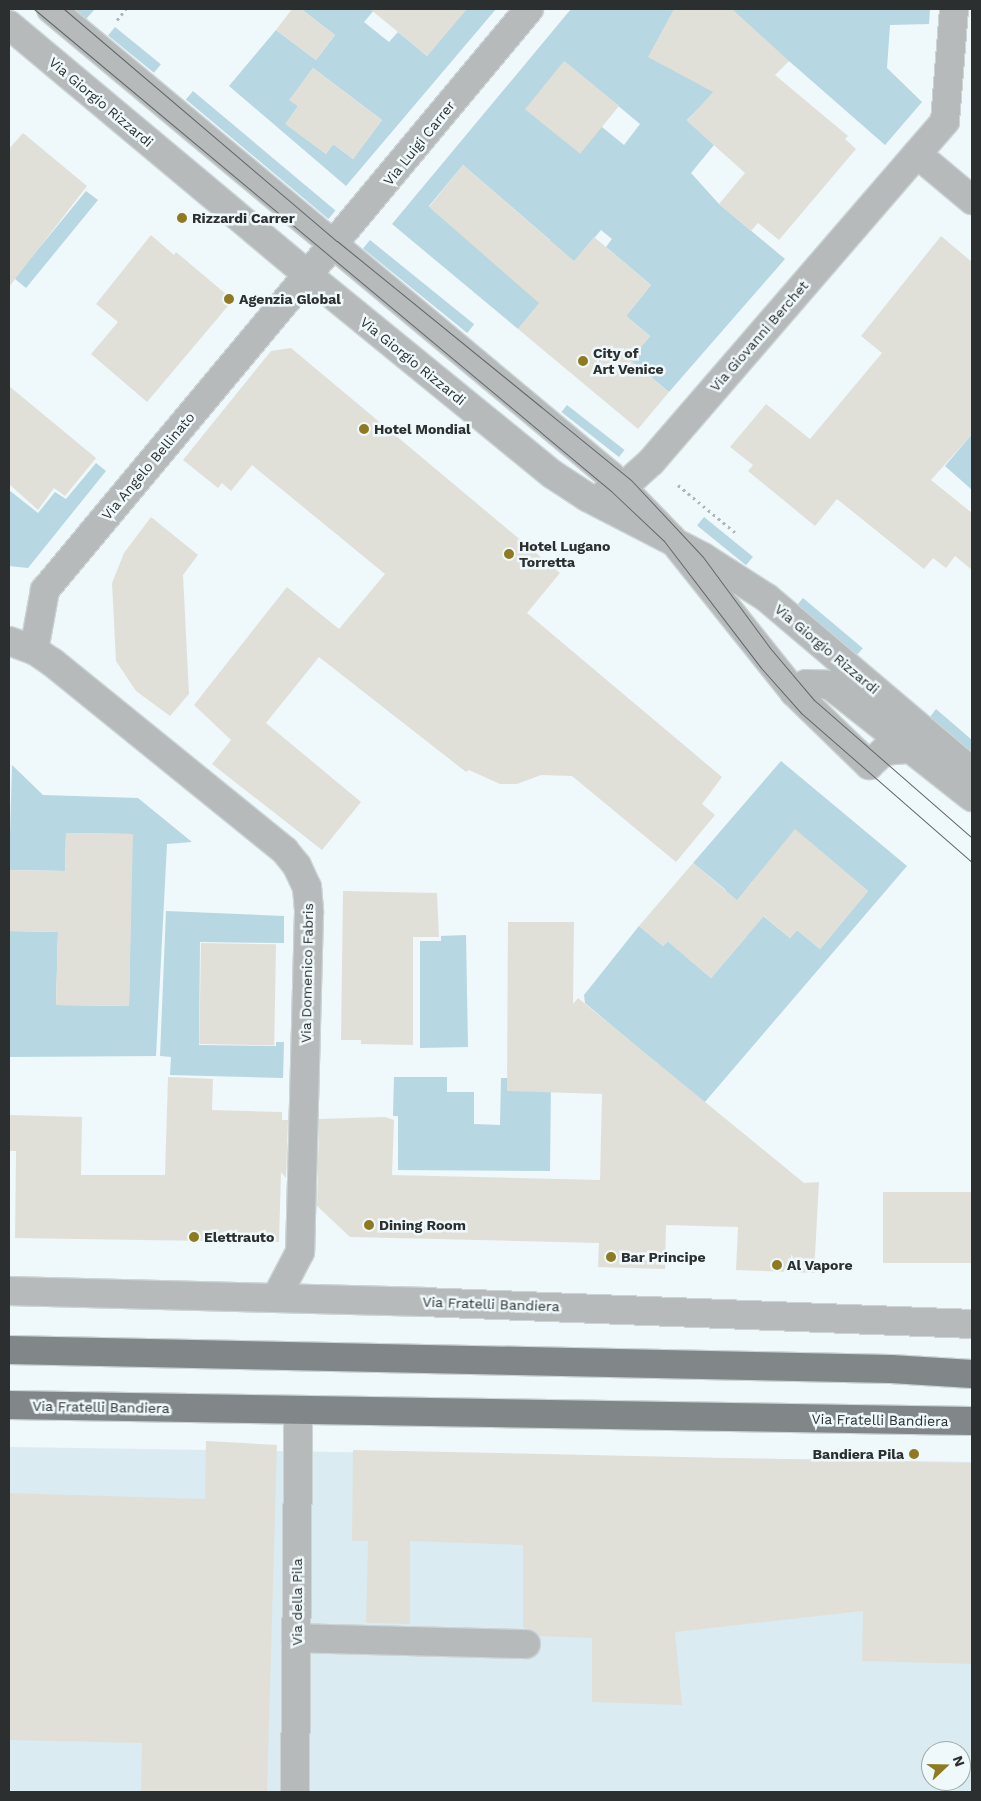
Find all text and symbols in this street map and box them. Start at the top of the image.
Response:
street label: Via Giorgio Rizzardi [45,53,157,151]
street label: Via Luigi Carrer [380,97,458,189]
place label: Rizzardi Carrer [192,210,295,226]
marker: Rizzardi Carrer [176,212,188,224]
street label: Via Giovanni Berchet [706,277,812,395]
place label: Agenzia Global [239,291,341,307]
marker: Agenzia Global [223,293,235,305]
street label: Via Giorgio Rizzardi [357,313,469,409]
place label: City of Art Venice [593,345,664,378]
marker: City of Art Venice [577,355,589,367]
street label: Via Angelo Bellinato [98,408,198,524]
place label: Hotel Mondial [374,421,471,437]
marker: Hotel Mondial [358,423,370,435]
place label: Hotel Lugano Torretta [519,538,611,570]
marker: Hotel Lugano Torretta [503,548,515,560]
street label: Via Giorgio Rizzardi [771,600,883,698]
street label: Via Domenico Fabris [297,903,317,1043]
place label: Dining Room [379,1217,466,1233]
marker: Dining Room [363,1219,375,1231]
place label: Elettrauto [204,1229,274,1245]
marker: Elettrauto [188,1231,200,1243]
place label: Bar Principe [621,1249,706,1265]
marker: Bar Principe [605,1251,617,1263]
place label: Al Vapore [787,1257,853,1273]
marker: Al Vapore [771,1259,783,1271]
street label: Via Fratelli Bandiera [422,1293,560,1315]
street label: Via Fratelli Bandiera [32,1397,170,1417]
street label: Via Fratelli Bandiera [811,1410,949,1430]
place label: Bandiera Pila [812,1446,904,1462]
marker: Bandiera Pila [908,1448,920,1460]
street label: Via della Pila [289,1558,305,1646]
north arrow [921,1741,971,1791]
text: N [950,1753,968,1769]

